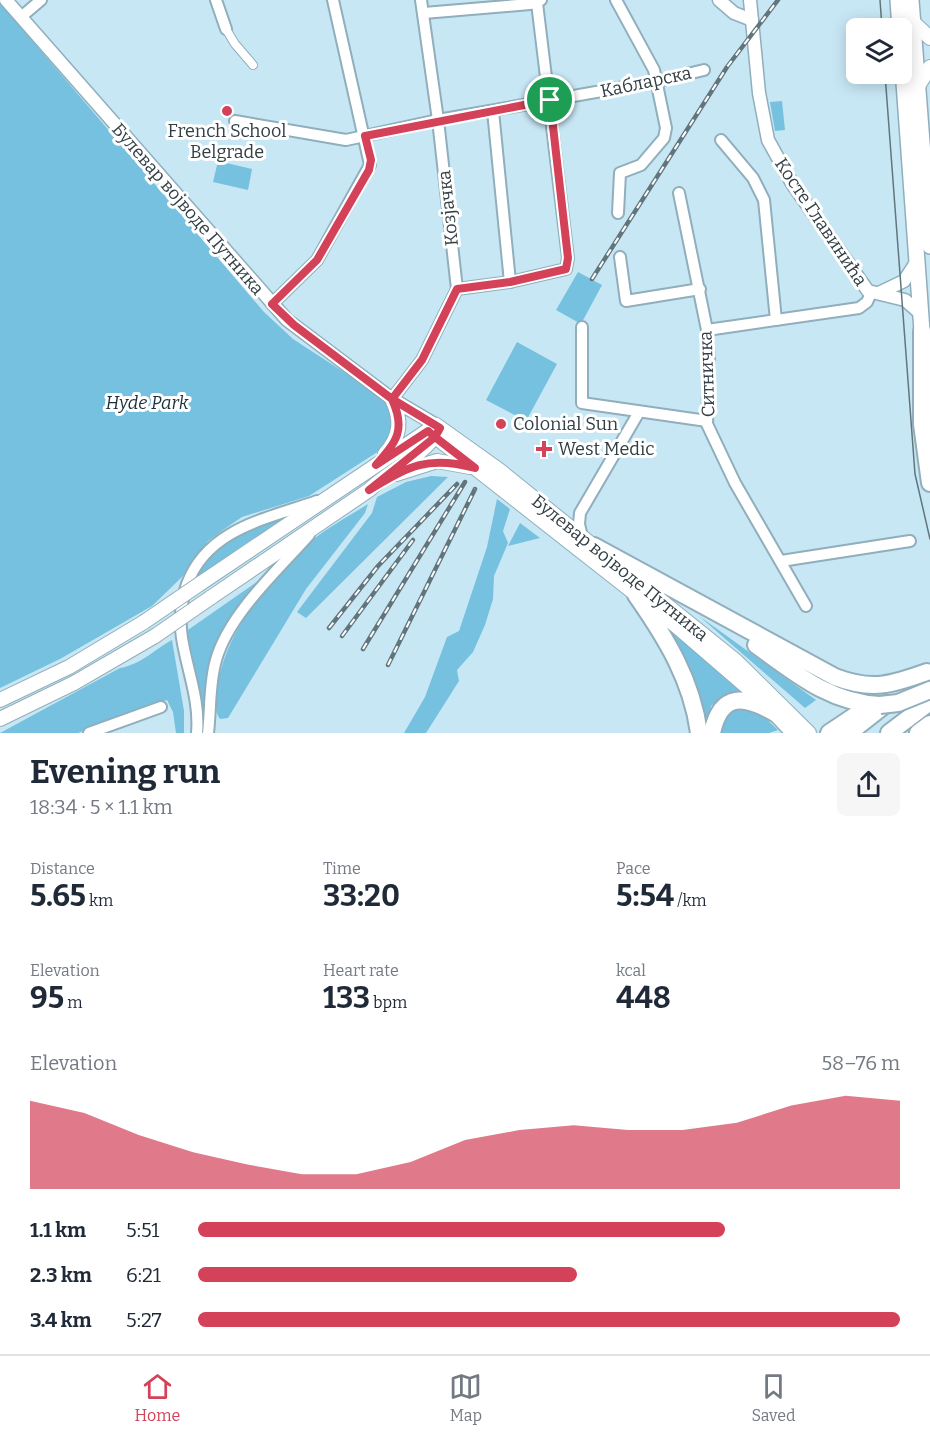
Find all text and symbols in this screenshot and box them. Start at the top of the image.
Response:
map controls [846,18,912,84]
button: layers [846,18,912,84]
street label: Кабларска [599,62,694,102]
pin [524,74,575,125]
icon: arrive [533,83,566,116]
marker: French School Belgrade [220,104,234,118]
street label: Булевар војводе Путника [107,119,269,300]
place label: French School Belgrade [168,120,286,163]
street label: Косте Главинића [770,154,872,290]
street label: Козјачка [433,169,463,247]
street label: Ситничка [694,330,719,418]
park label: Hyde Park [106,392,189,414]
place label: Colonial Sun [513,413,619,435]
marker: Colonial Sun [494,417,508,431]
place label: West Medic [558,438,655,460]
marker: West Medic [535,440,553,458]
street label: Булевар војводе Путника [527,490,713,646]
text: Evening run [30,752,220,792]
button: share [837,753,900,816]
text: 18:34 · 5 × 1.1 km [30,795,172,819]
text: Distance [30,859,95,878]
text: Time [323,859,361,878]
text: Pace [616,859,651,878]
text: 5.65 [30,878,86,914]
text: 33:20 [323,878,400,914]
text: 5:54 [616,878,674,914]
text: km [86,891,113,910]
text: /km [674,891,707,910]
text: Elevation [30,961,100,980]
text: Heart rate [323,961,399,980]
text: kcal [616,961,646,980]
text: 95 [30,980,64,1016]
text: 133 [323,980,370,1016]
text: 448 [616,980,671,1016]
text: m [64,993,83,1012]
text: bpm [370,993,407,1012]
text: Elevation [30,1051,117,1075]
text: 58–76 m [821,1051,900,1075]
text: 1.1 km [30,1218,86,1242]
text: 5:51 [126,1218,159,1242]
text: 2.3 km [30,1263,92,1287]
text: 6:21 [126,1263,161,1287]
text: 3.4 km [30,1308,92,1332]
text: 5:27 [126,1308,162,1332]
tab: Home [135,1370,180,1425]
tab: Map [449,1370,482,1425]
tab: Saved [751,1370,795,1425]

